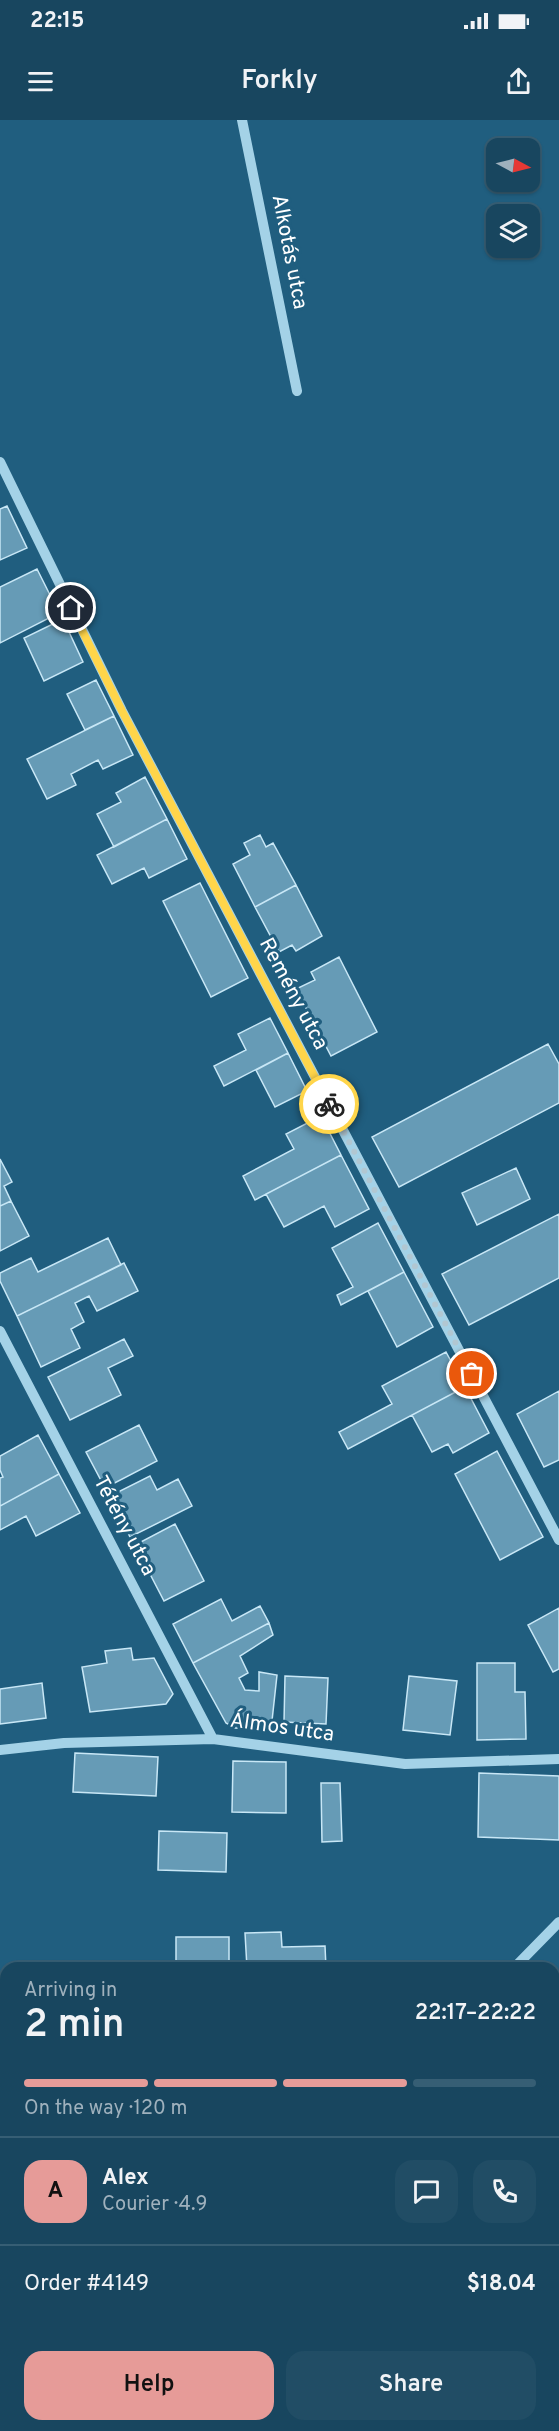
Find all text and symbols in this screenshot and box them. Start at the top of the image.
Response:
text: 22:15 [30,8,85,35]
text: Forkly [241,64,318,98]
icon: menu [24,65,57,98]
icon: share [502,65,535,98]
north arrow [486,138,540,192]
map controls [486,138,540,258]
street label: Alkotás utca [265,192,313,312]
button: layers [486,204,540,258]
pin [45,582,96,633]
icon: home [54,591,87,624]
street label: Remény utca [252,933,334,1055]
courier [299,1074,359,1134]
icon: bike [313,1088,346,1121]
pin [446,1348,497,1399]
icon: bag [455,1357,488,1390]
street label: Tétény utca [86,1471,162,1581]
street label: Álmos utca [228,1706,336,1749]
text: Arriving in [24,1978,117,2004]
text: 22:17–22:22 [415,2000,536,2027]
text: 2 min [24,2002,125,2051]
text: On the way · 120 m [24,2096,188,2122]
button: chat [395,2160,458,2223]
button: phone [473,2160,536,2223]
text: Alex [102,2165,149,2192]
text: A [48,2178,63,2205]
text: Courier · 4.9 [102,2192,207,2218]
text: Order #4149 [24,2271,149,2298]
text: $18.04 [467,2271,536,2298]
button: Help [24,2351,274,2420]
button: Share [286,2351,536,2420]

